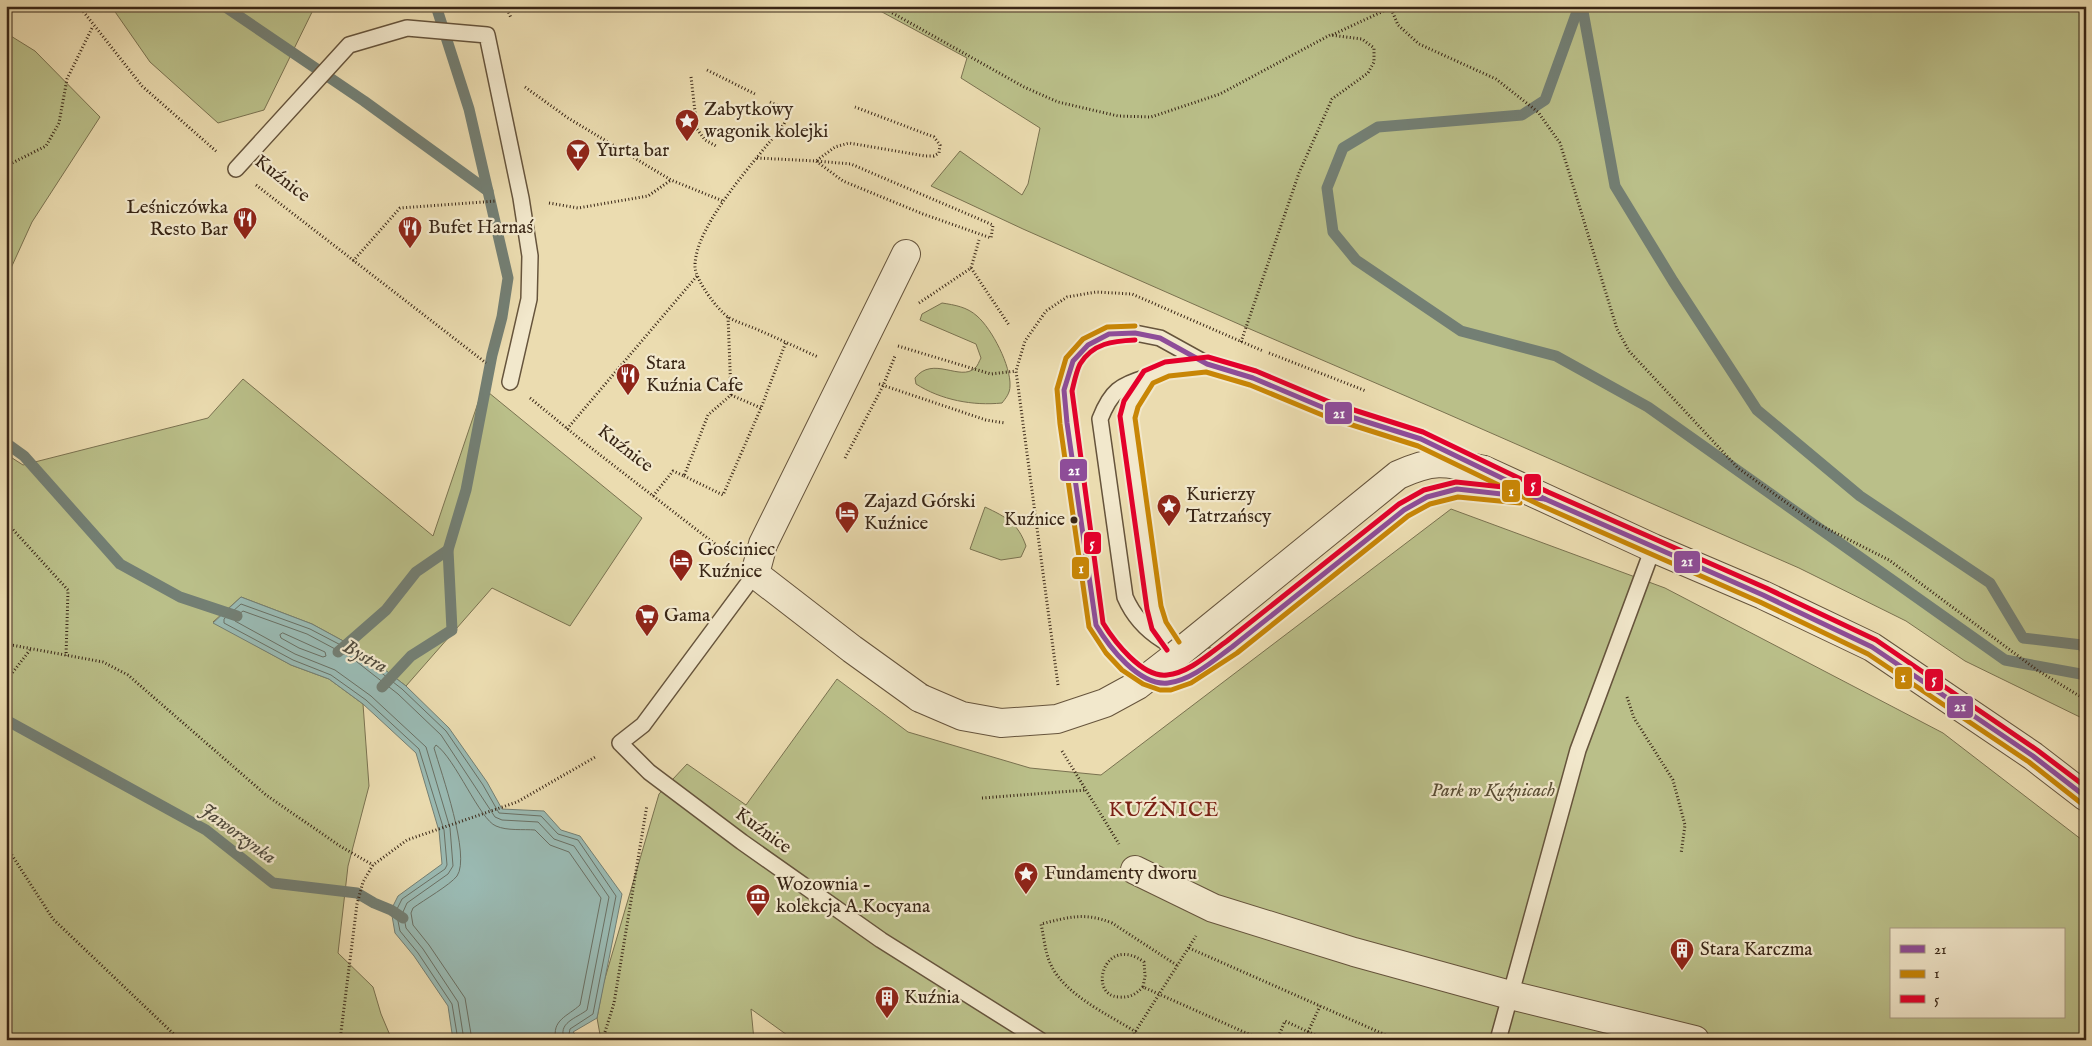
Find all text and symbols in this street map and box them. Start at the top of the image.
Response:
place label: Zabytkowy wagonik kolejki [704,98,828,144]
place icon: Zabytkowy wagonik kolejki [674,108,700,142]
bar icon: Yurta bar [565,138,591,172]
place label: Yurta bar [596,139,669,163]
street label: Kuźnice [249,150,315,208]
place label: Leśniczówka Resto Bar [126,196,229,242]
restaurant icon: Leśniczówka Resto Bar [232,206,258,240]
restaurant icon: Bufet Harnaś [397,215,423,249]
place label: Bufet Harnaś [428,216,533,240]
place label: Stara Kuźnia Cafe [646,352,743,398]
restaurant icon: Stara Kuźnia Cafe [615,362,641,396]
line badge: 21 [1324,401,1353,425]
text: 21 [1333,405,1345,423]
street label: Kuźnice [592,420,658,478]
line badge: 21 [1059,458,1088,482]
text: 21 [1068,462,1080,480]
line badge: 5 [1523,473,1542,497]
text: 5 [1530,476,1536,494]
line badge: 1 [1501,479,1521,503]
place label: Kurierzy Tatrzańscy [1186,483,1272,529]
text: 1 [1508,483,1514,501]
place label: Zajazd Górski Kuźnice [864,490,976,536]
place icon: Kurierzy Tatrzańscy [1156,493,1182,527]
hotel icon: Zajazd Górski Kuźnice [834,500,860,534]
place label: Kuźnice [1004,509,1065,532]
marker: Kuźnice [1069,515,1079,525]
line badge: 5 [1083,531,1102,555]
text: 5 [1089,535,1095,553]
place label: Gościniec Kuźnice [698,538,775,584]
hotel icon: Gościniec Kuźnice [668,548,694,582]
line badge: 21 [1673,550,1701,574]
text: 21 [1681,553,1693,571]
line badge: 1 [1071,556,1090,580]
text: 1 [1078,560,1084,578]
supermarket icon: Gama [634,603,660,637]
place label: Gama [664,604,711,628]
water label: Bystra [338,635,392,679]
line badge: 1 [1894,666,1913,690]
line badge: 5 [1924,668,1944,692]
text: 1 [1900,669,1906,687]
text: 5 [1931,671,1937,689]
line badge: 21 [1946,695,1974,719]
text: 21 [1954,698,1966,716]
park label: Park w Kuźnicach [1431,779,1555,803]
district label: KUŹNICE [1109,796,1219,824]
water label: Jaworzynka [195,798,281,870]
street label: Kuźnice [730,802,796,860]
place icon: Fundamenty dworu [1013,861,1039,895]
place label: Fundamenty dworu [1044,862,1197,886]
place label: Wozownia - kolekcja A.Kocyana [776,873,931,919]
museum icon: Wozownia - kolekcja A.Kocyana [745,883,771,917]
legend [1890,928,2064,1018]
building icon: Stara Karczma [1669,937,1695,971]
place label: Stara Karczma [1700,938,1813,962]
text: 21 [1934,940,1947,959]
text: 1 [1934,964,1940,983]
building icon: Kuźnia [874,985,900,1019]
place label: Kuźnia [904,986,961,1010]
text: 5 [1934,990,1940,1009]

